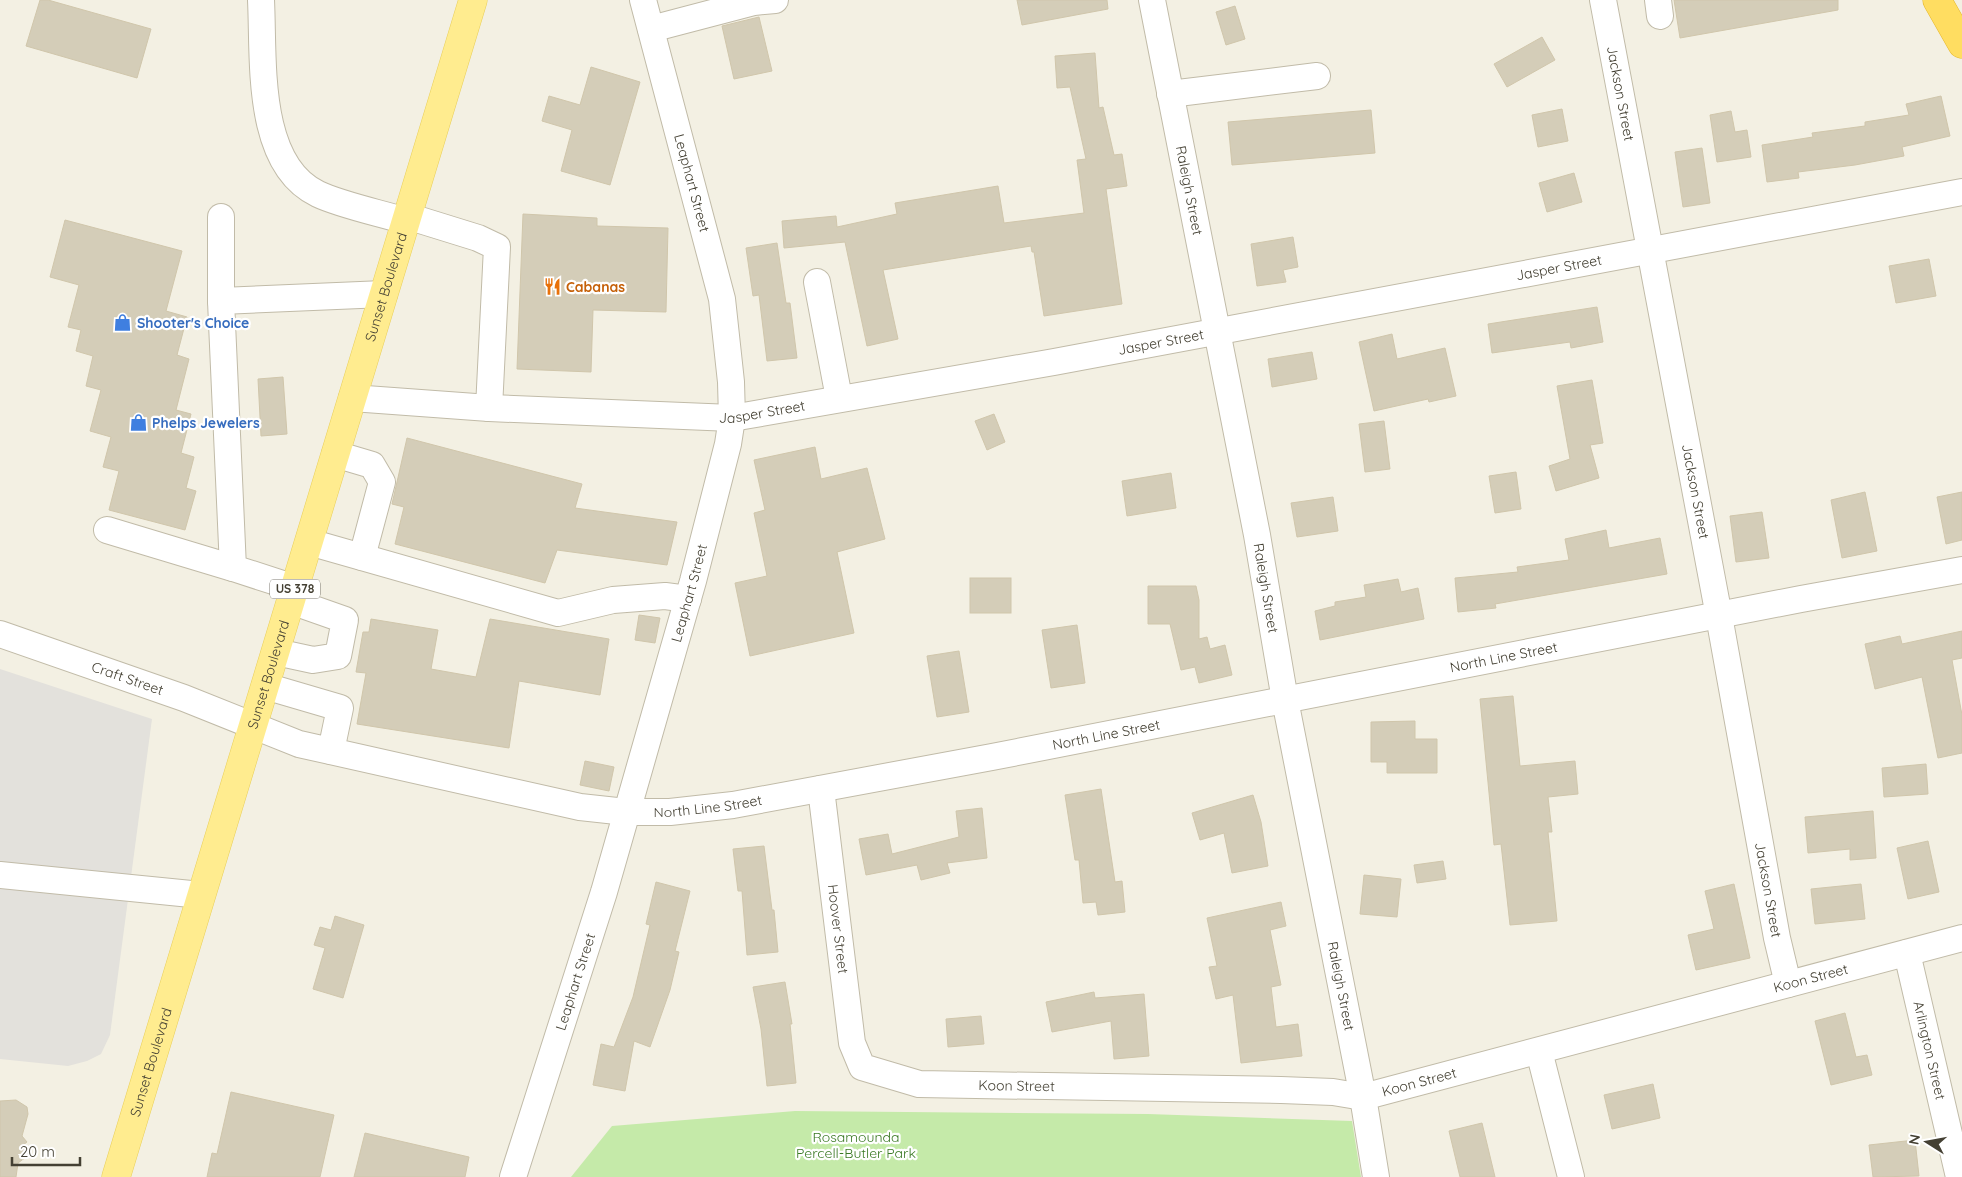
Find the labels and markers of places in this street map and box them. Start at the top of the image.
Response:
restaurant icon: Cabanas [542,277,562,297]
place label: Cabanas [566,278,625,296]
shop icon: Shooter's Choice [113,313,133,333]
place label: Shooter's Choice [137,314,249,332]
shop icon: Phelps Jewelers [128,413,148,433]
place label: Phelps Jewelers [152,414,260,432]

